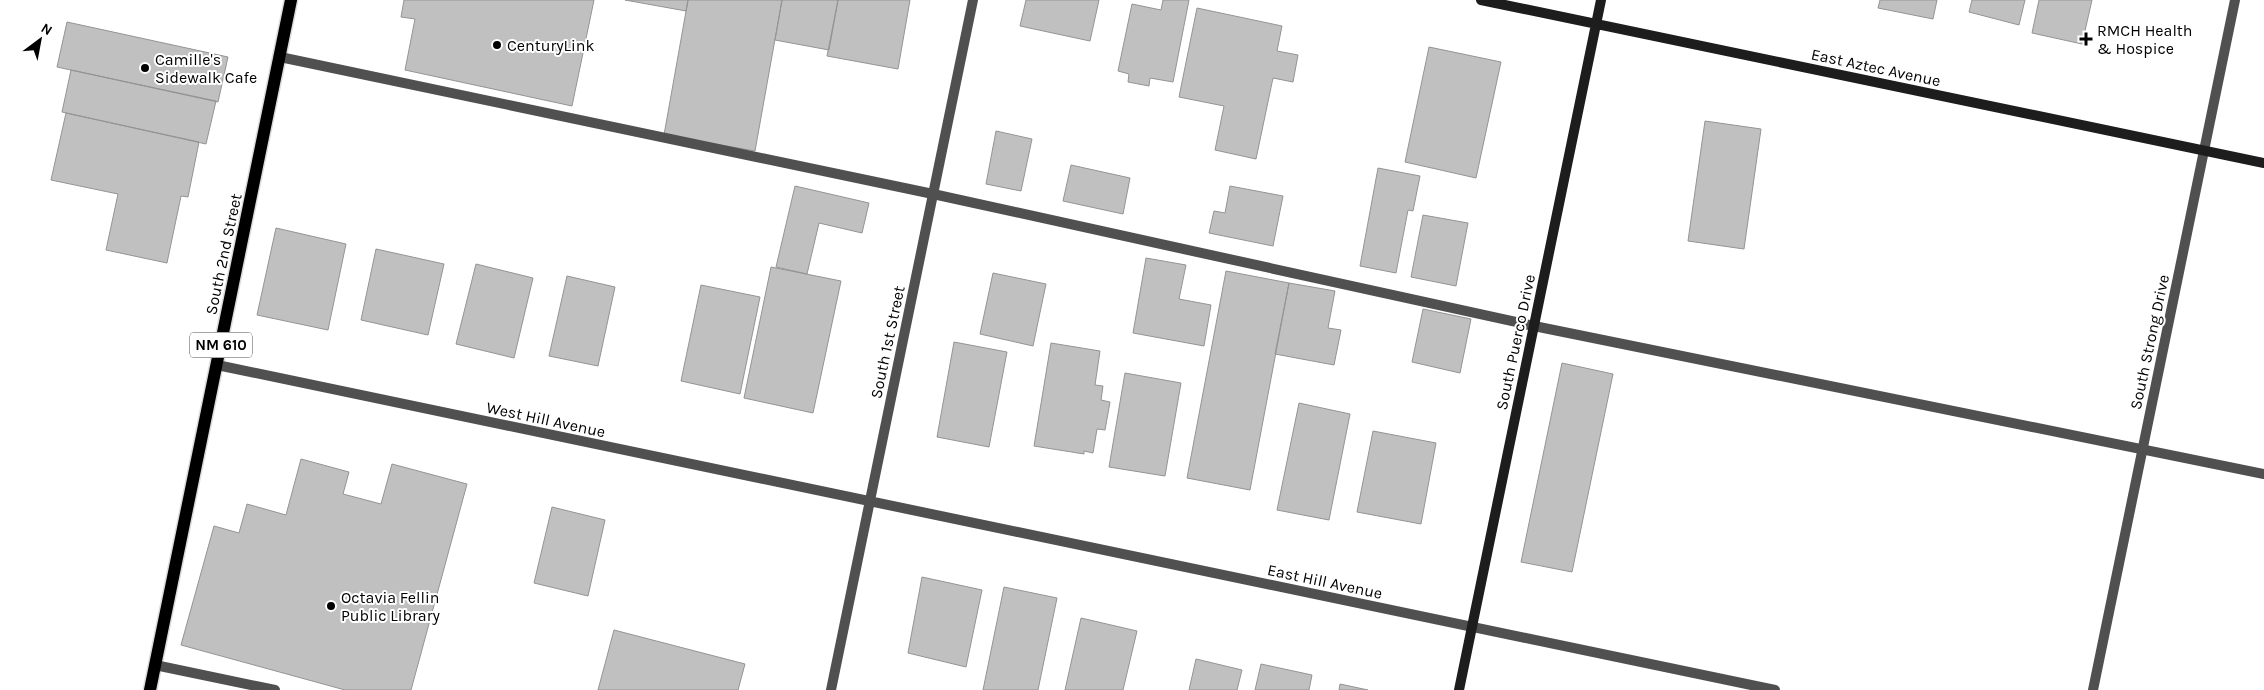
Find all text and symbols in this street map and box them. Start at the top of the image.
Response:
north arrow [15,15,65,65]
text: N [38,20,55,39]
place label: RMCH Health & Hospice [2097,21,2193,58]
marker: RMCH Health & Hospice [2079,32,2093,46]
place label: CenturyLink [507,36,595,55]
marker: CenturyLink [491,39,503,51]
street label: East Aztec Avenue [1809,44,1942,90]
place label: Camille's Sidewalk Cafe [155,50,257,87]
marker: Camille's Sidewalk Cafe [139,62,151,74]
street label: South 2nd Street [201,192,246,317]
street label: South Puerco Drive [1492,272,1539,412]
street label: South Strong Drive [2126,273,2173,411]
street label: South 1st Street [866,284,909,400]
road number: NM 610 [190,332,252,358]
street label: West Hill Avenue [485,398,607,441]
street label: East Hill Avenue [1266,560,1384,603]
place label: Octavia Fellin Public Library [341,588,440,625]
marker: Octavia Fellin Public Library [325,600,337,612]

